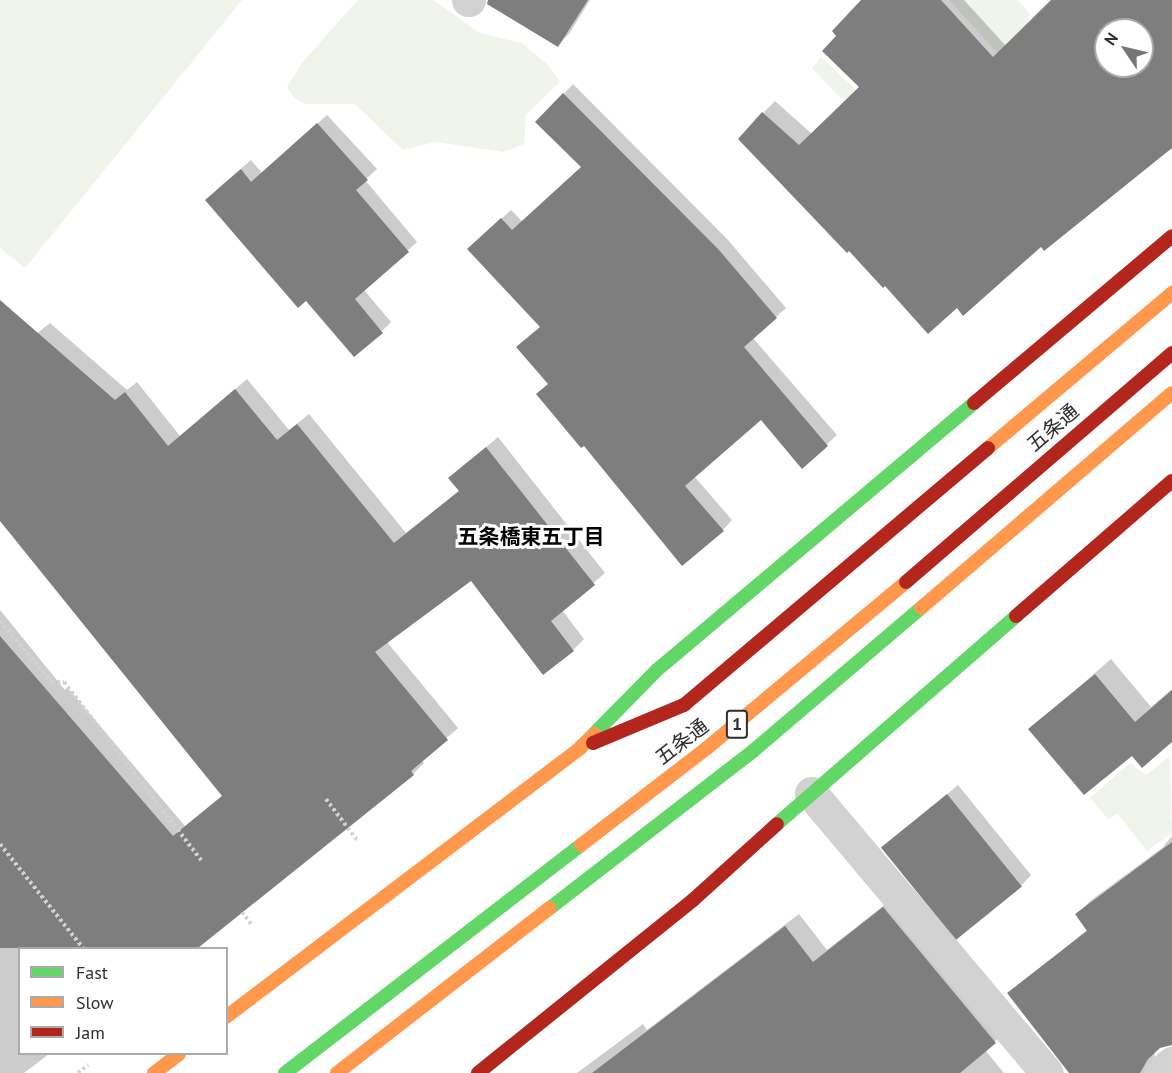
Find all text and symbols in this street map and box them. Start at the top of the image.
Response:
north arrow [1094,18,1154,78]
text: N [1100,29,1122,49]
street label: 五条通 [1022,399,1084,457]
district label: 五条橋東五丁目 [458,524,604,550]
road number: 1 [725,709,749,739]
street label: 五条通 [651,714,713,770]
legend [18,947,228,1055]
text: Fast [76,961,108,984]
text: Slow [76,991,114,1014]
text: Jam [76,1021,105,1044]

